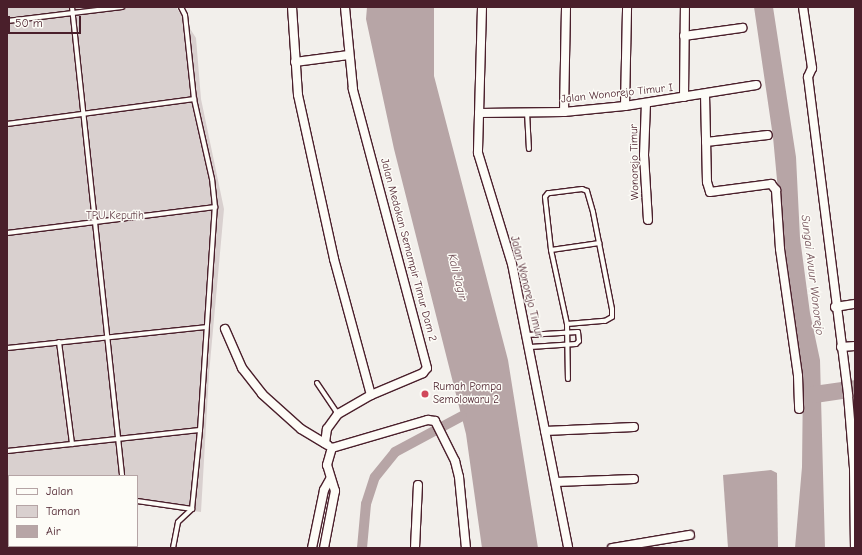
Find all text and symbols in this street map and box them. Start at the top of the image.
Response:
scale bar [10,8,83,34]
text: 50 m [15,16,43,30]
street label: Jalan Wonorejo Timur I [560,82,674,106]
street label: Wonorejo Timur [628,124,642,200]
street label: Jalan Medokan Semampir Timur Dam 2 [377,157,439,343]
park label: TPU Keputih [86,209,144,223]
water label: Sungai Avuur Wonorejo [797,214,827,336]
street label: Jalan Wonorejo Timur [507,235,545,339]
water label: Kali Jagir [444,252,470,302]
place label: Rumah Pompa Semolowaru 2 [433,381,502,407]
marker: Rumah Pompa Semolowaru 2 [420,389,430,399]
legend [8,475,138,547]
text: Jalan [46,484,73,498]
text: Taman [46,504,80,518]
text: Air [46,524,60,538]

